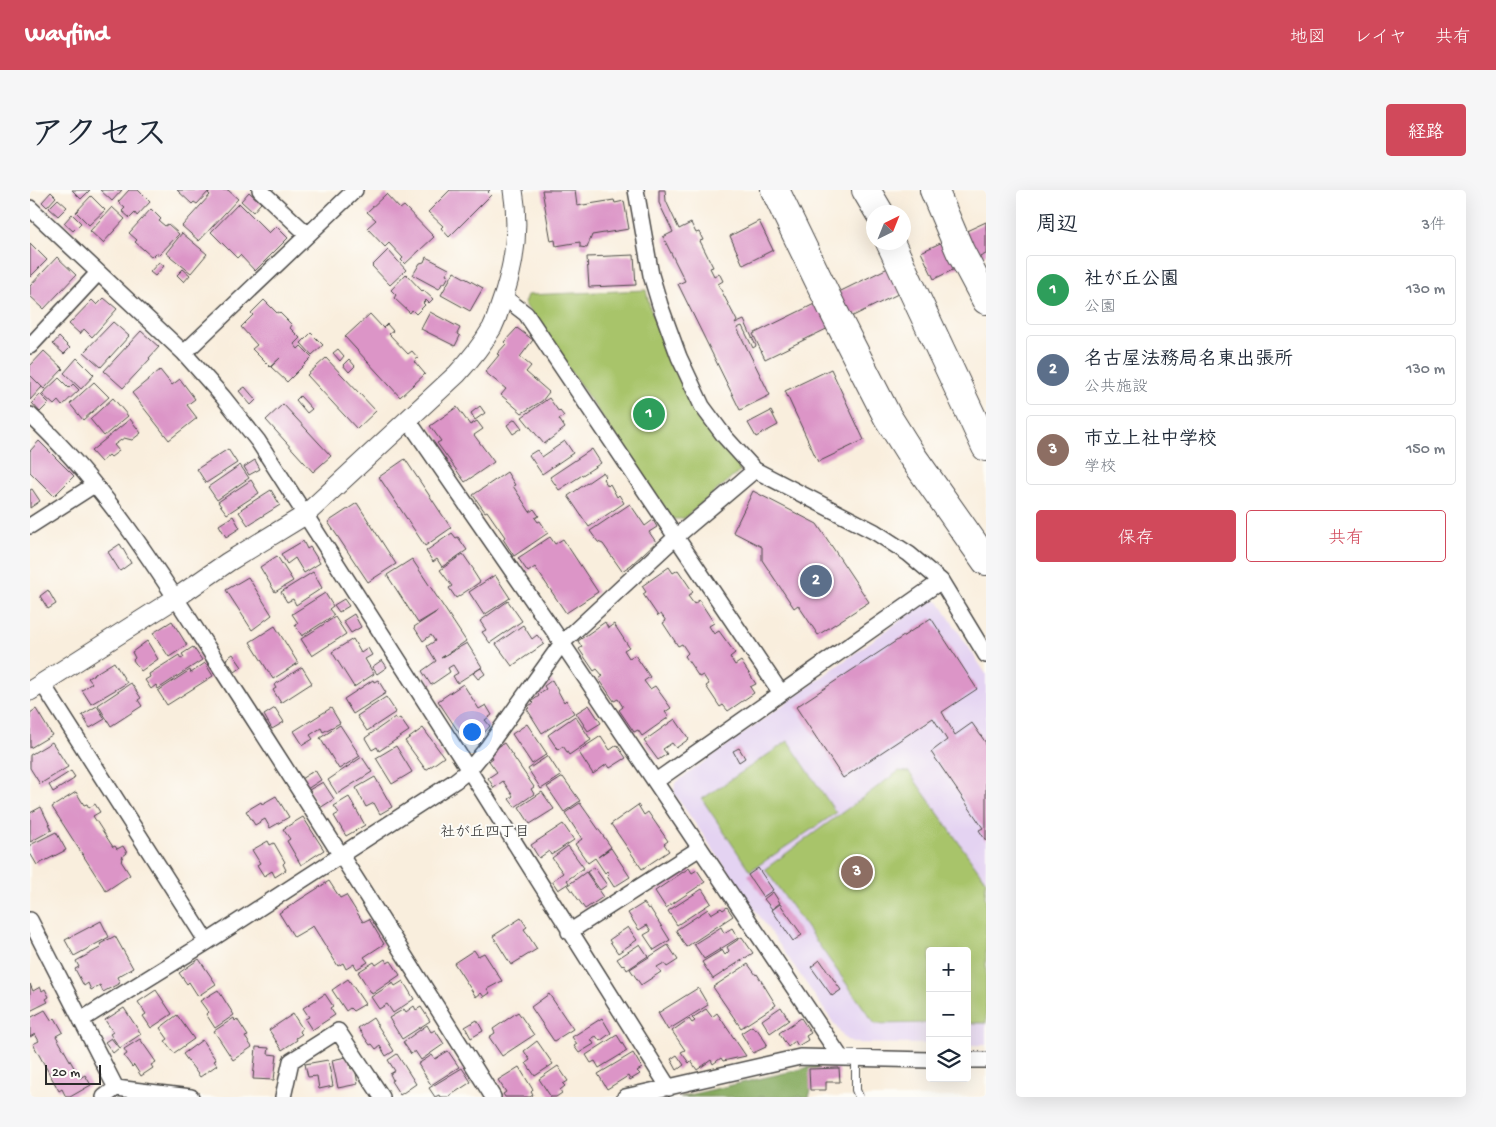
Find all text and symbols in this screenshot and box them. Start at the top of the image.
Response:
text: Wayfind [25,21,109,50]
text: 地図 [1290,28,1326,49]
text: レイヤ [1354,28,1407,49]
text: 共有 [1435,28,1471,49]
button: 経路 [1386,104,1466,156]
text: アクセス [30,117,168,158]
north arrow [866,205,911,250]
text: 周辺 [1036,214,1078,239]
text: 3件 [1422,217,1446,236]
text: 社が丘公園 [1084,269,1179,292]
text: 1 [1050,281,1056,300]
text: 130 m [1406,281,1445,300]
text: 公園 [1084,299,1116,318]
text: 名古屋法務局名東出張所 [1084,349,1293,372]
text: 2 [1049,361,1057,380]
text: 130 m [1406,361,1445,380]
text: 公共施設 [1084,379,1148,398]
pin: 1 [633,395,665,433]
text: 市立上社中学校 [1084,429,1217,452]
text: 3 [1049,441,1057,460]
text: 150 m [1406,441,1445,460]
text: 学校 [1084,459,1116,478]
button: 保存 [1036,510,1236,562]
button: 共有 [1246,510,1446,562]
pin: 2 [800,562,832,600]
your location [459,719,485,745]
district label: 社が丘四丁目 [440,824,530,842]
pin: 3 [841,853,873,891]
map controls [926,947,971,1082]
button: + [926,947,971,992]
button: − [926,992,971,1037]
button: layers [926,1037,971,1082]
scale bar [45,1062,101,1085]
text: 20 m [52,1065,80,1082]

